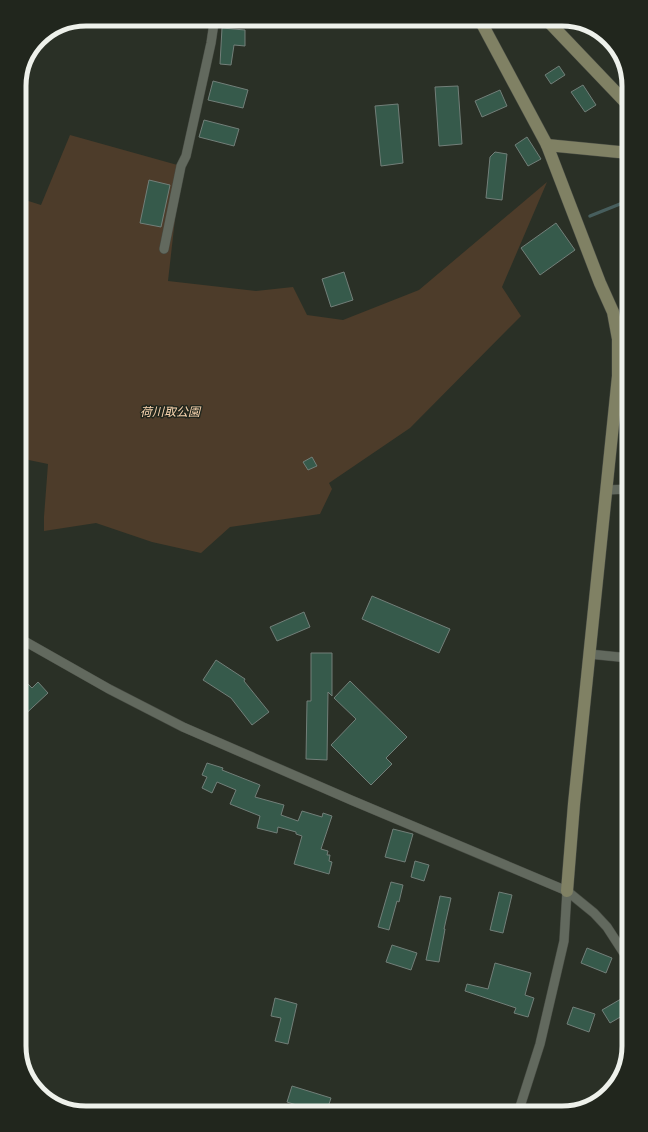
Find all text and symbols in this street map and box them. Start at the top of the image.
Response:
park label: 荷川取公園 [140,405,202,419]

